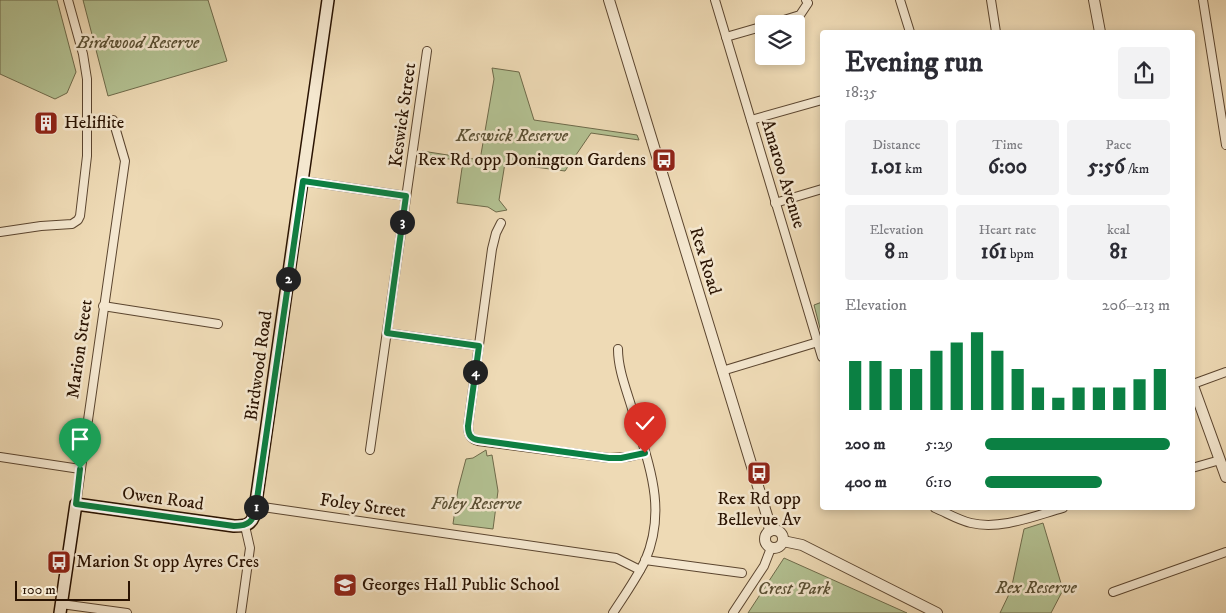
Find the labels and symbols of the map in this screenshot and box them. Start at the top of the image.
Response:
park label: Birdwood Reserve [76,32,200,54]
street label: Keswick Street [385,61,421,169]
building icon: Heliflite [33,110,59,136]
place label: Heliflite [64,112,124,134]
street label: Amaroo Avenue [756,117,810,231]
park label: Keswick Reserve [455,125,569,147]
bus stop icon: Rex Rd opp Donington Gardens [651,147,677,173]
place label: Rex Rd opp Donington Gardens [418,149,646,171]
pin: 3 [390,210,414,234]
street label: Rex Road [684,225,726,297]
pin: 2 [276,266,300,292]
street label: Marion Street [62,298,98,400]
street label: Birdwood Road [240,310,278,422]
pin: 4 [462,360,488,384]
pin [624,402,666,453]
pin [59,418,101,469]
bus stop icon: Rex Rd opp Bellevue Av [746,460,772,486]
street label: Owen Road [121,482,205,516]
place label: Rex Rd opp Bellevue Av [717,488,801,531]
street label: Foley Street [318,489,408,523]
park label: Foley Reserve [431,493,522,515]
pin: 1 [244,494,268,520]
bus stop icon: Marion St opp Ayres Cres [46,549,72,575]
place label: Marion St opp Ayres Cres [76,551,259,573]
school or university icon: Georges Hall Public School [332,572,358,598]
place label: Georges Hall Public School [362,574,560,596]
park label: Rex Reserve [994,577,1077,599]
scale bar [15,578,130,601]
park label: Crest Park [757,578,831,600]

